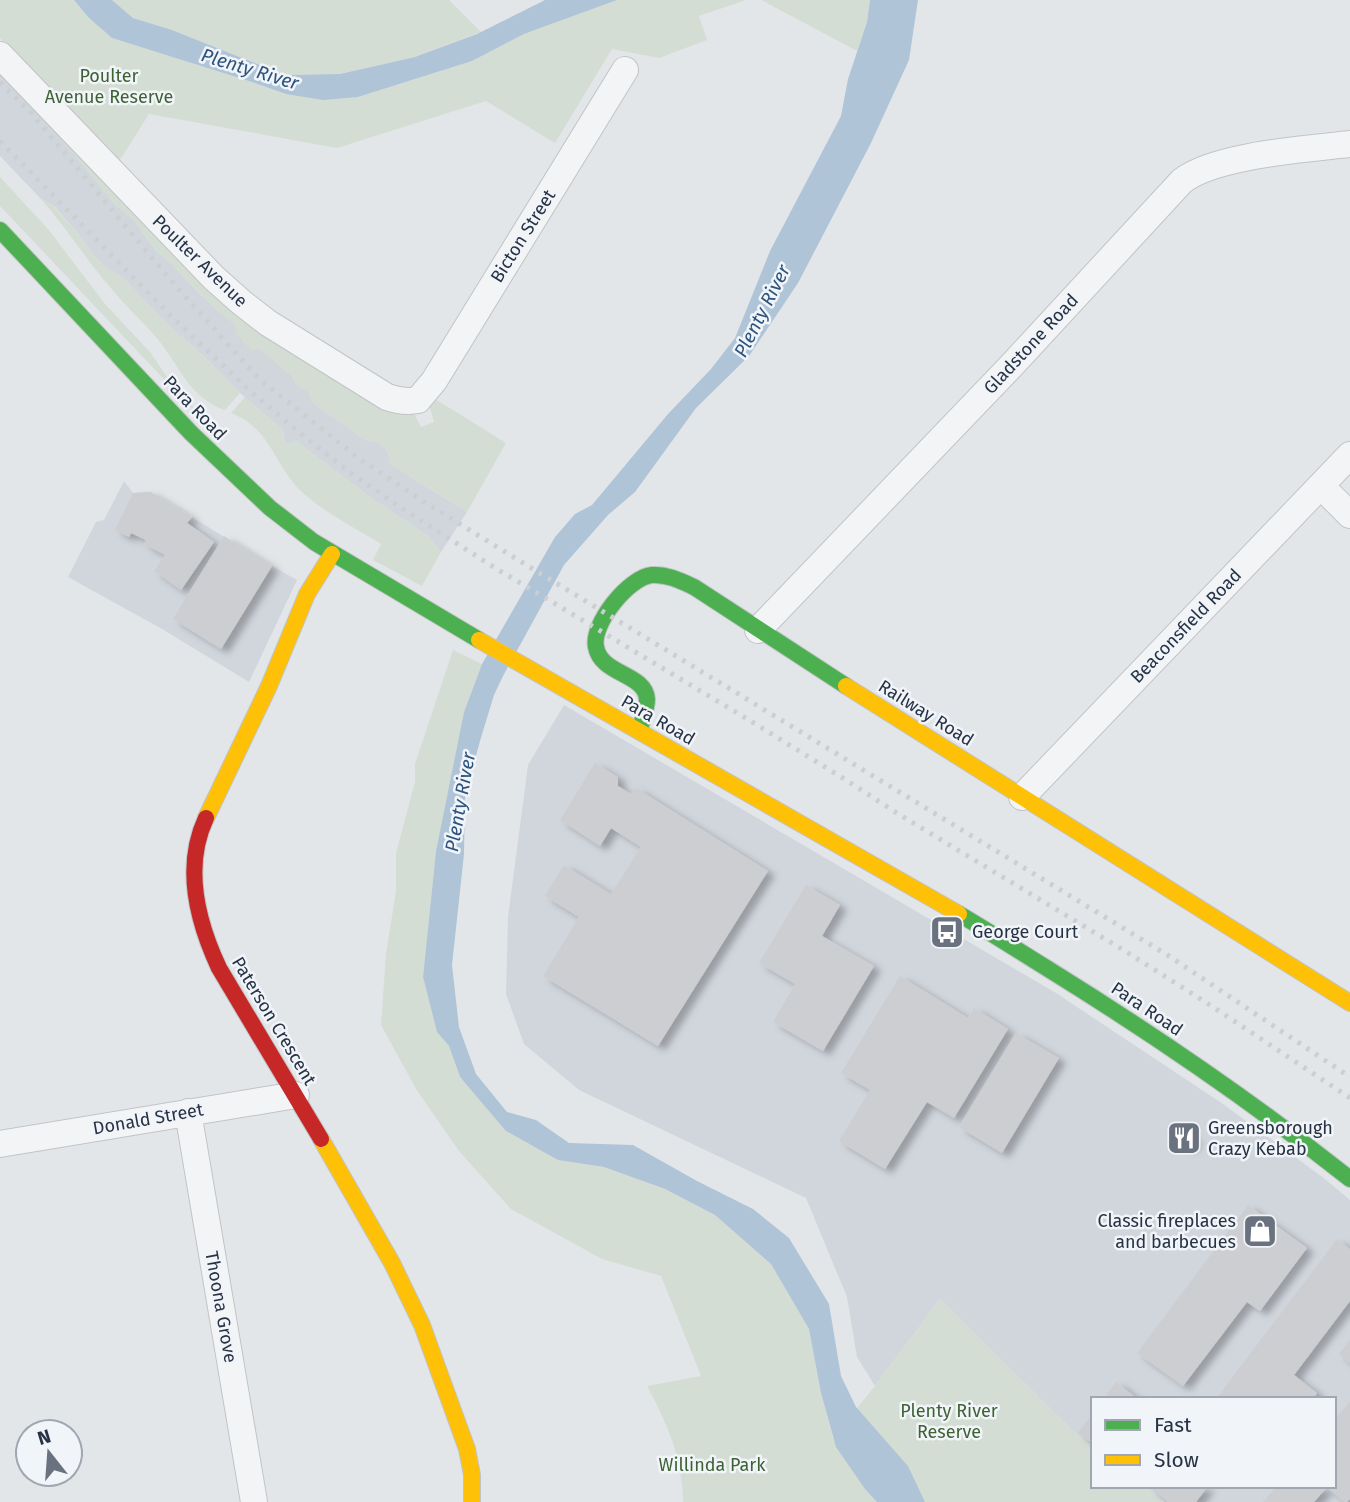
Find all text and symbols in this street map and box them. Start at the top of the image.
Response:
water label: Plenty River [199,43,302,95]
park label: Poulter Avenue Reserve [45,65,173,108]
street label: Bicton Street [486,185,561,287]
street label: Poulter Avenue [148,210,252,312]
water label: Plenty River [729,260,795,361]
street label: Gladstone Road [979,289,1083,399]
street label: Para Road [159,371,231,445]
street label: Beaconsfield Road [1126,564,1246,688]
street label: Railway Road [874,675,978,751]
street label: Para Road [617,690,699,750]
water label: Plenty River [440,750,480,854]
bus stop icon: George Court [928,913,966,951]
place label: George Court [972,921,1079,943]
street label: Paterson Crescent [227,953,321,1090]
street label: Para Road [1107,977,1187,1041]
street label: Donald Street [91,1098,205,1140]
place label: Greensborough Crazy Kebab [1208,1117,1333,1160]
restaurant icon: Greensborough Crazy Kebab [1165,1119,1203,1157]
place label: Classic fireplaces and barbecues [1098,1210,1236,1253]
shop icon: Classic fireplaces and barbecues [1241,1212,1279,1250]
street label: Thoona Grove [200,1250,242,1364]
legend [1091,1397,1336,1488]
park label: Plenty River Reserve [900,1400,998,1443]
text: Fast [1154,1412,1192,1438]
north arrow [14,1418,84,1488]
text: N [35,1424,54,1450]
text: Slow [1154,1447,1199,1473]
park label: Willinda Park [659,1454,766,1476]

